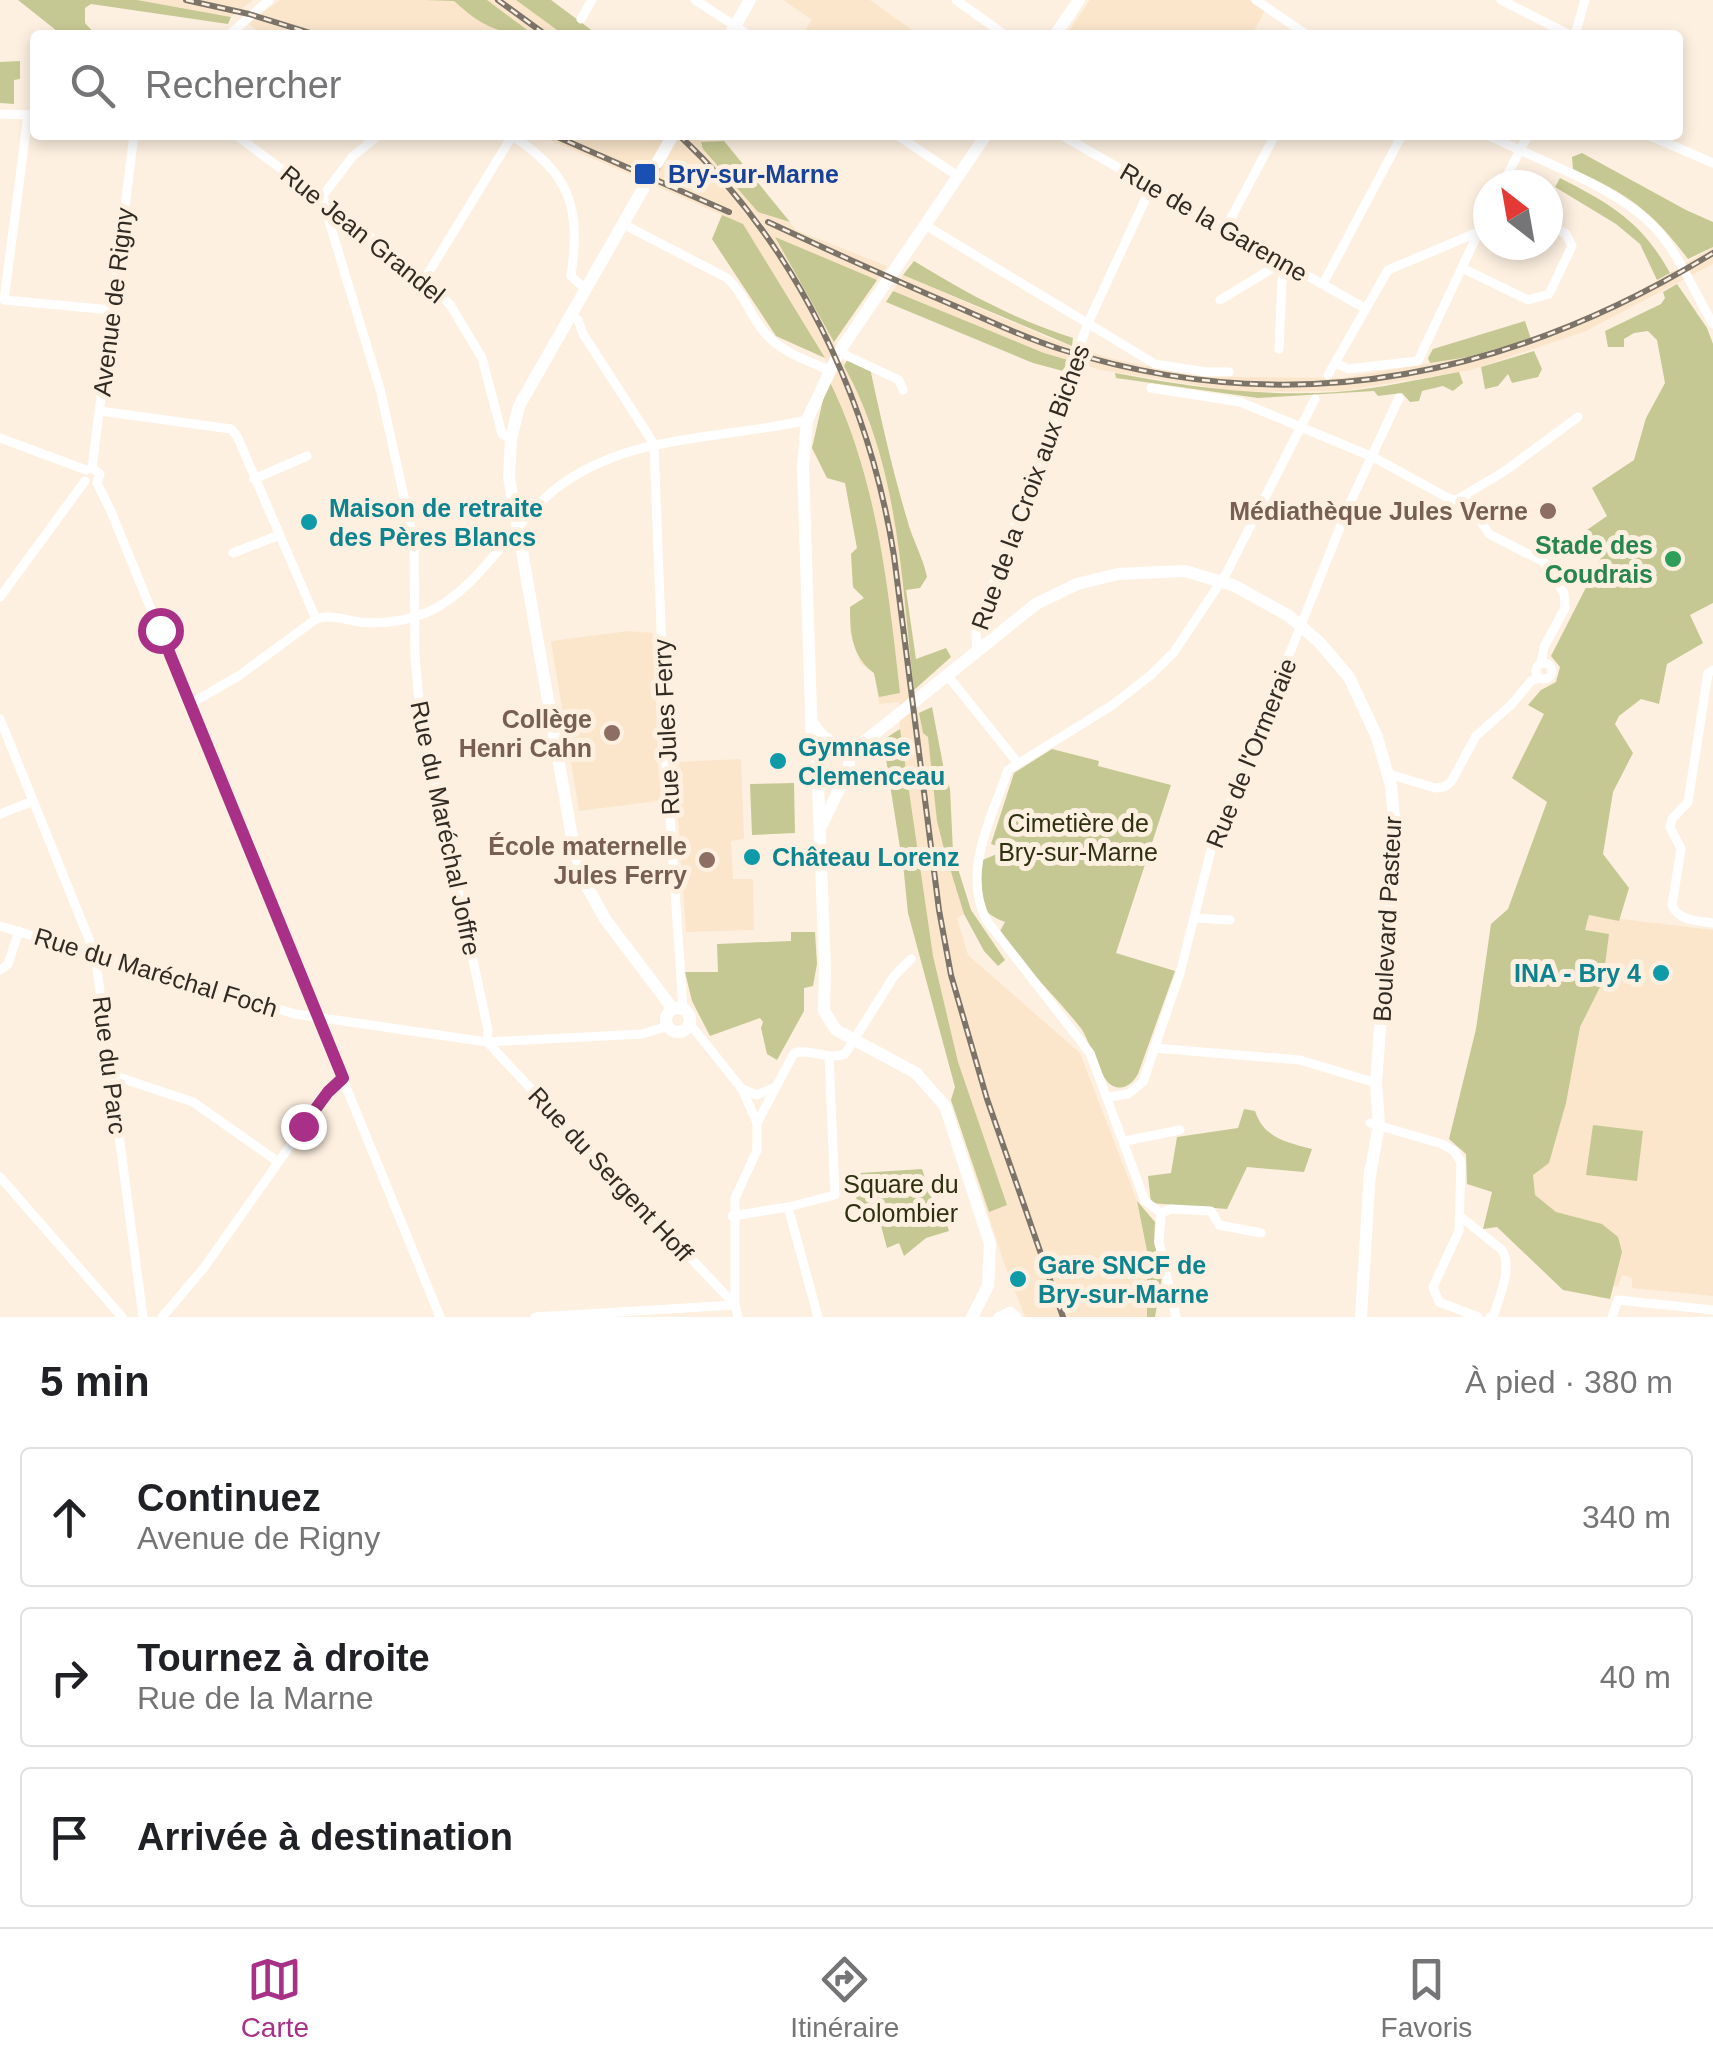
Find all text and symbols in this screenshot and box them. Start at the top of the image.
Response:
search box [30,30,1683,140]
icon: search [65,58,120,113]
text: Rechercher [145,64,341,106]
street label: Rue de la Garenne [1116,157,1312,287]
street label: Rue Jean Grandel [275,159,451,309]
place label: Bry-sur-Marne [668,160,839,188]
marker: Bry-sur-Marne [632,161,658,187]
north arrow [1473,170,1563,260]
street label: Avenue de Rigny [88,206,139,398]
street label: Rue de la Croix aux Biches [965,341,1095,633]
place label: Maison de retraite des Pères Blancs [329,494,543,551]
place label: Médiathèque Jules Verne [1229,497,1528,525]
marker: Médiathèque Jules Verne [1537,500,1559,522]
marker: Maison de retraite des Pères Blancs [298,511,320,533]
place label: Stade des Coudrais [1535,531,1653,588]
marker: Stade des Coudrais [1662,548,1684,570]
route start [138,608,184,654]
street label: Rue Jules Ferry [647,638,685,816]
street label: Rue de l'Ormeraie [1200,654,1302,852]
street label: Rue du Maréchal Joffre [405,698,487,958]
place label: Collège Henri Cahn [459,705,592,762]
marker: Collège Henri Cahn [601,722,623,744]
place label: Gymnase Clemenceau [798,733,945,790]
marker: Gymnase Clemenceau [767,750,789,772]
park label: Cimetière de Bry-sur-Marne [998,809,1158,866]
street label: Boulevard Pasteur [1368,816,1406,1022]
place label: École maternelle Jules Ferry [488,832,687,889]
place label: Château Lorenz [772,843,960,871]
marker: Château Lorenz [741,846,763,868]
marker: École maternelle Jules Ferry [696,849,718,871]
street label: Rue du Maréchal Foch [31,922,281,1022]
place label: INA - Bry 4 [1514,959,1641,987]
marker: INA - Bry 4 [1650,962,1672,984]
street label: Rue du Parc [88,994,132,1136]
street label: Rue du Sergent Hoff [523,1081,699,1267]
route end [281,1104,327,1150]
park label: Square du Colombier [843,1170,959,1227]
place label: Gare SNCF de Bry-sur-Marne [1038,1251,1209,1308]
marker: Gare SNCF de Bry-sur-Marne [1007,1268,1029,1290]
text: 5 min [40,1358,150,1405]
text: À pied · 380 m [1465,1364,1673,1400]
text: Continuez [137,1477,321,1519]
icon: ahead [42,1490,97,1545]
text: 340 m [1582,1499,1671,1535]
text: Avenue de Rigny [137,1520,380,1556]
text: Tournez à droite [137,1637,430,1679]
icon: right [42,1650,97,1705]
text: 40 m [1600,1659,1671,1695]
text: Rue de la Marne [137,1680,374,1716]
icon: arrive [42,1810,97,1865]
text: Arrivée à destination [137,1816,513,1858]
tab: Carte [241,1952,309,2044]
tab: Itinéraire [790,1952,899,2044]
tab: Favoris [1381,1952,1472,2044]

